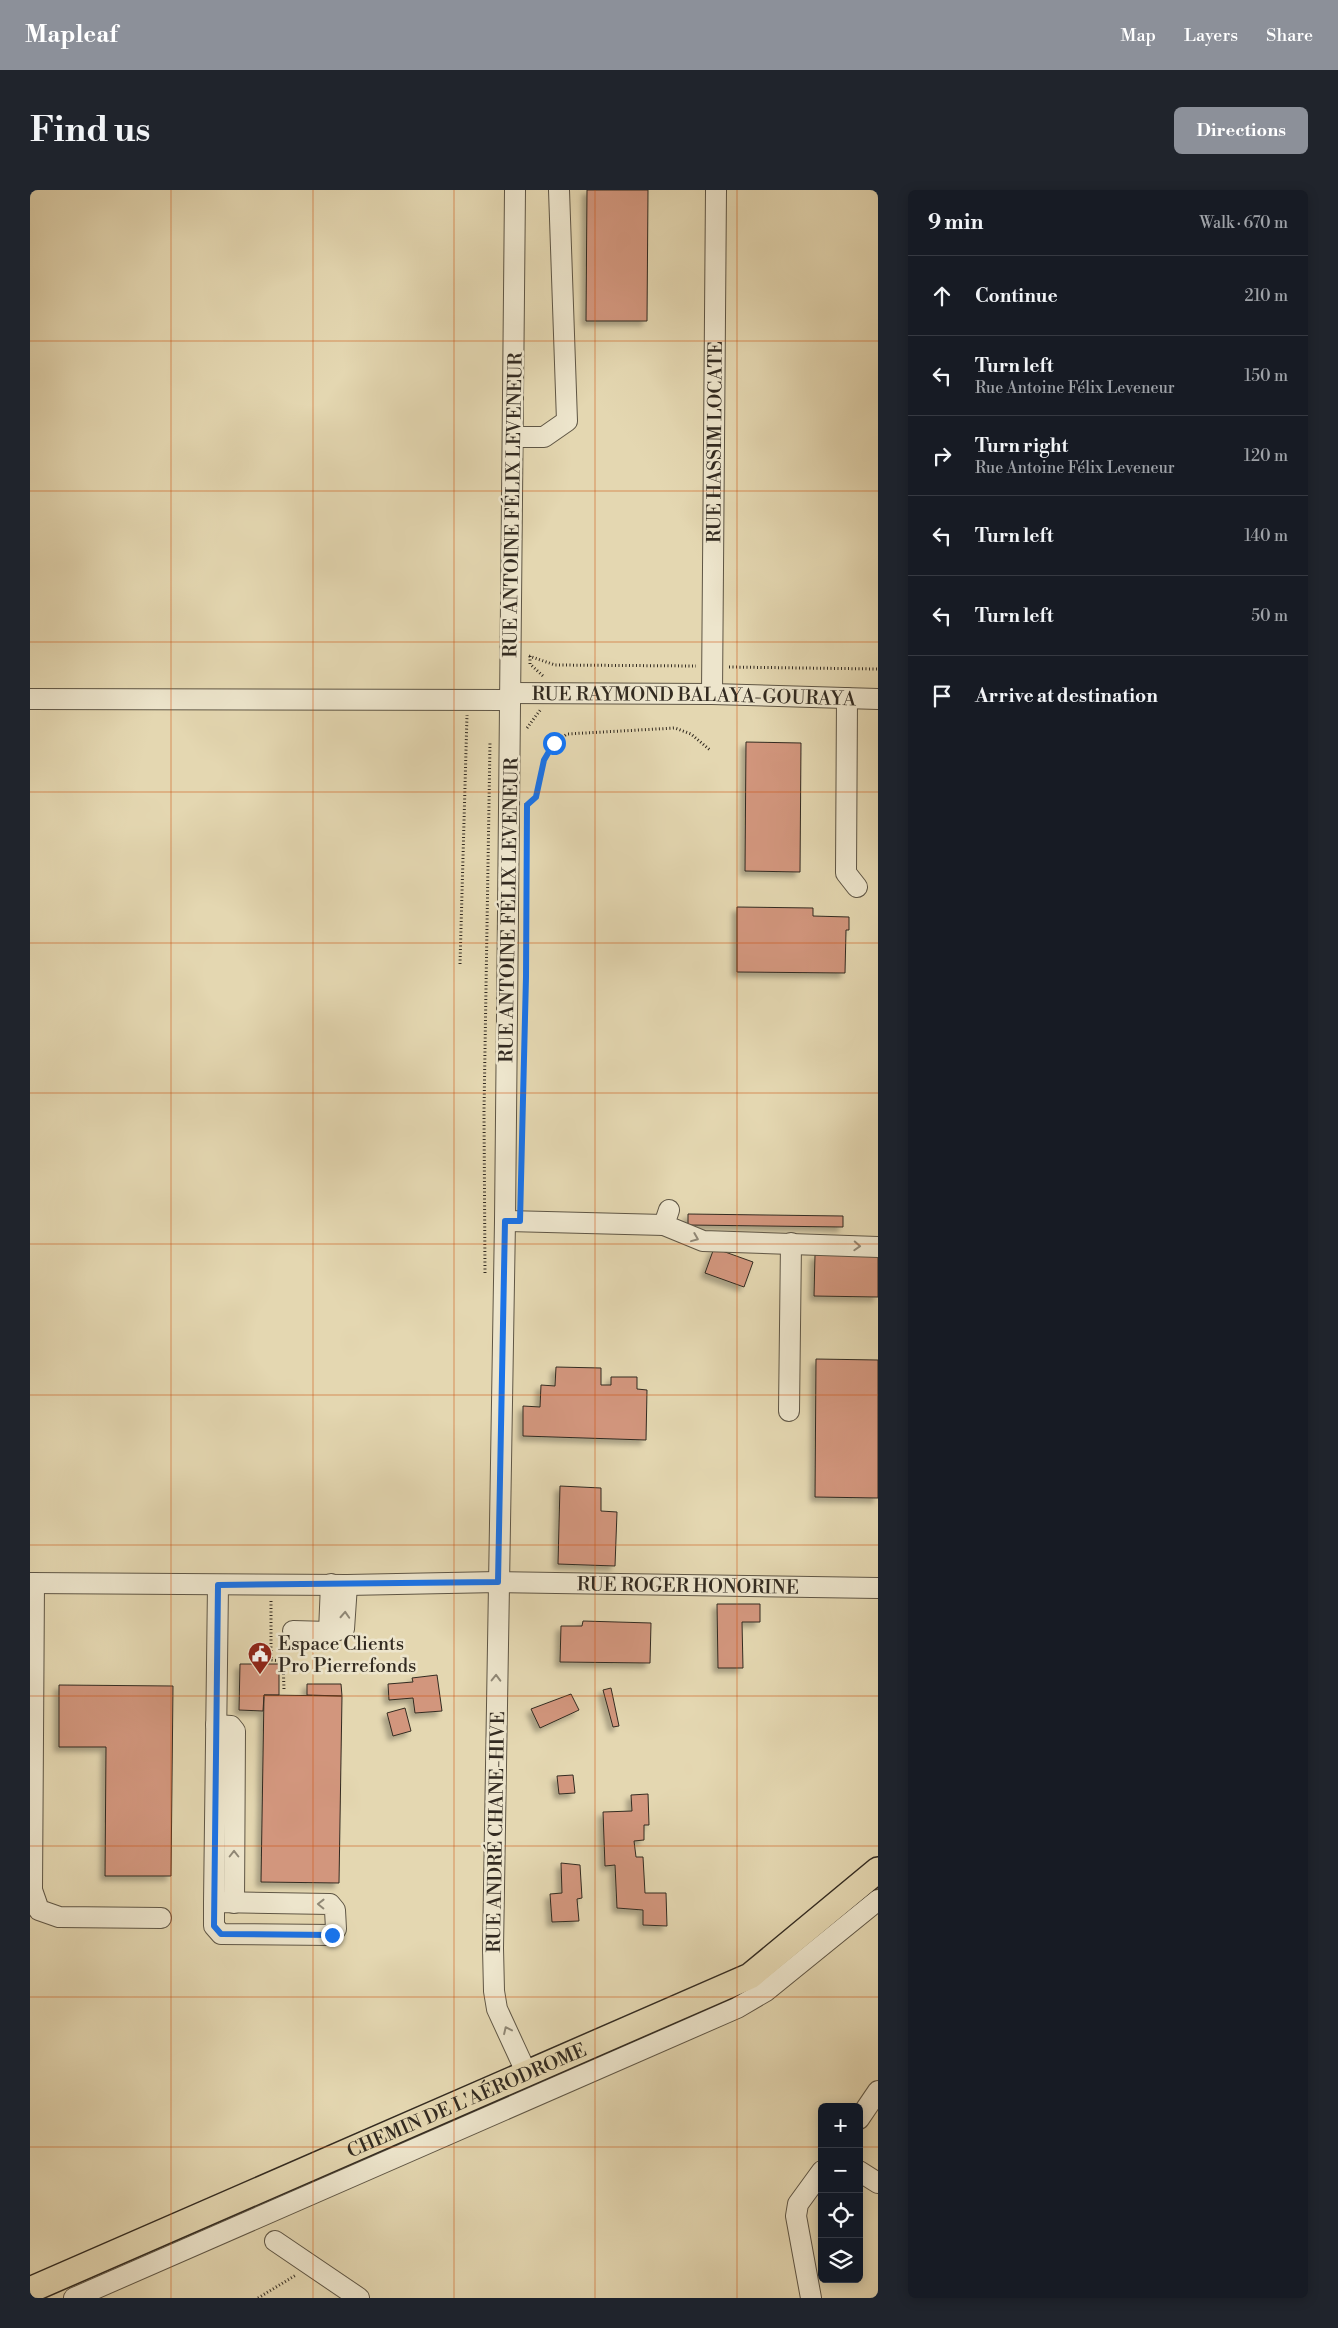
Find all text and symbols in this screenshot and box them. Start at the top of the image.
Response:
text: Mapleaf [25,20,118,50]
text: Map [1121,24,1156,47]
text: Layers [1184,24,1238,47]
text: Share [1266,24,1313,47]
button: Directions [1174,107,1308,154]
text: Find us [30,109,150,152]
text: 9 min [928,210,983,236]
text: Walk · 670 m [1200,213,1288,233]
icon: ahead [928,282,956,310]
text: Continue [975,284,1058,308]
text: 210 m [1244,286,1288,306]
street label: RUE HASSIM LOCATE [702,341,728,543]
street label: RUE ANTOINE FÉLIX LEVENEUR [497,351,528,658]
text: Turn left [975,354,1054,378]
icon: left [928,362,956,390]
text: 150 m [1244,366,1288,386]
text: Rue Antoine Félix Leveneur [975,378,1175,398]
text: Turn right [975,434,1068,458]
icon: right [928,442,956,470]
text: 120 m [1244,446,1288,466]
text: Rue Antoine Félix Leveneur [975,458,1175,478]
icon: left [928,522,956,550]
text: Turn left [975,524,1054,548]
text: 140 m [1244,526,1288,546]
icon: left [928,602,956,630]
text: Turn left [975,604,1054,628]
text: 50 m [1251,606,1288,626]
street label: RUE RAYMOND BALAYA-GOURAYA [532,682,857,711]
icon: arrive [928,682,956,710]
text: Arrive at destination [975,684,1158,708]
route start [543,732,566,755]
street label: RUE ANTOINE FÉLIX LEVENEUR [493,756,524,1063]
one-way arrow [690,1232,699,1242]
one-way arrow [853,1241,861,1252]
street label: RUE ROGER HONORINE [577,1572,799,1600]
one-way arrow [339,1610,350,1618]
place label: Espace Clients Pro Pierrefonds [278,1632,416,1678]
public building icon: Espace Clients Pro Pierrefonds [247,1641,273,1675]
one-way arrow [491,1673,501,1681]
street label: RUE ANDRÉ CHANE-HIVE [481,1711,510,1953]
one-way arrow [229,1850,239,1858]
one-way arrow [317,1899,325,1910]
route end [321,1924,344,1947]
one-way arrow [502,2026,513,2035]
street label: CHEMIN DE L'AÉRODROME [343,2038,590,2163]
map controls [818,2103,863,2283]
button: + [818,2103,863,2148]
button: − [818,2148,863,2193]
button: locate [818,2193,863,2238]
button: layers [818,2238,863,2283]

